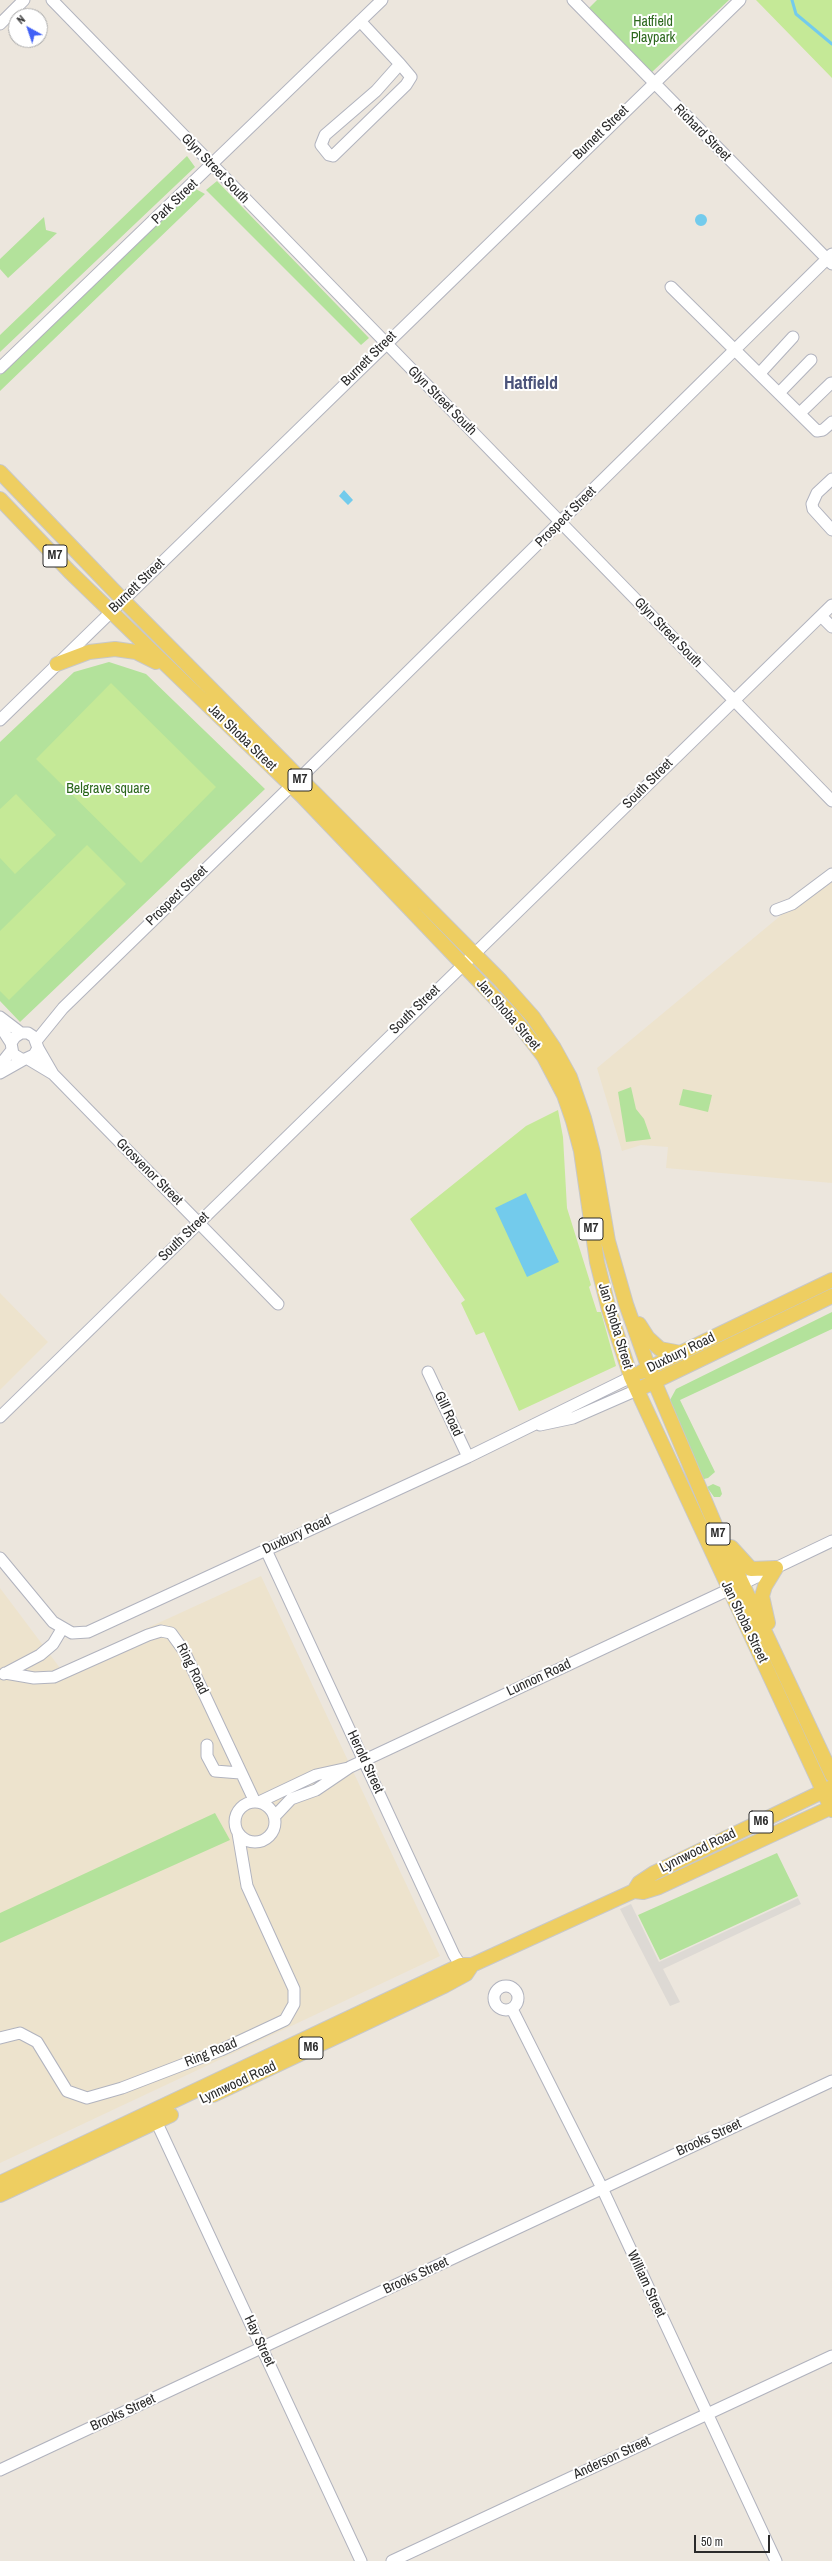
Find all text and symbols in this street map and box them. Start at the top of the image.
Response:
north arrow [8,8,48,48]
text: N [14,12,28,27]
park label: Hatfield Playpark [631,14,675,46]
street label: Richard Street [670,101,734,165]
street label: Burnett Street [570,102,632,164]
street label: Glyn Street South [177,131,253,207]
street label: Park Street [149,176,201,228]
street label: Burnett Street [338,328,400,390]
street label: Glyn Street South [404,363,480,439]
district label: Hatfield [504,373,558,395]
street label: Prospect Street [532,483,600,551]
road number: M7 [43,545,67,567]
street label: Burnett Street [106,555,168,617]
street label: Glyn Street South [630,595,706,671]
street label: Jan Shoba Street [204,701,280,775]
street label: South Street [619,755,677,813]
road number: M7 [288,769,312,791]
park label: Belgrave square [66,781,150,797]
street label: Prospect Street [143,862,211,930]
street label: Jan Shoba Street [473,976,543,1054]
street label: South Street [386,982,444,1038]
street label: Grosvenor Street [112,1135,186,1209]
street label: South Street [155,1209,213,1265]
road number: M7 [579,1218,603,1240]
street label: Jan Shoba Street [594,1281,636,1371]
street label: Duxbury Road [644,1329,718,1377]
street label: Gill Road [430,1389,466,1439]
street label: Duxbury Road [260,1512,334,1558]
road number: M7 [706,1523,730,1545]
street label: Jan Shoba Street [717,1578,771,1666]
street label: Ring Road [172,1641,212,1697]
street label: Lunnon Road [504,1656,574,1700]
street label: Herold Street [343,1728,387,1796]
road number: M6 [749,1811,773,1833]
street label: Lynnwood Road [657,1825,739,1877]
street label: Ring Road [182,2035,240,2071]
road number: M6 [299,2037,323,2059]
street label: Lynnwood Road [197,2058,279,2108]
street label: Brooks Street [674,2116,744,2160]
street label: William Street [623,2248,669,2320]
street label: Brooks Street [381,2254,451,2298]
street label: Hay Street [240,2313,278,2369]
street label: Brooks Street [88,2391,158,2435]
street label: Anderson Street [571,2433,653,2483]
scale bar [696,2527,772,2553]
text: 50 m [701,2534,723,2550]

